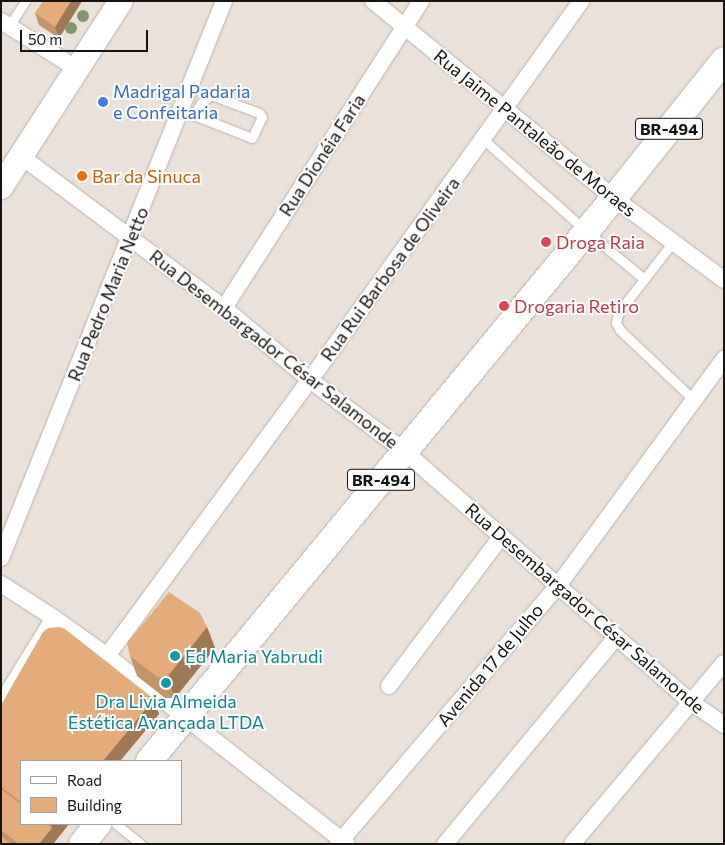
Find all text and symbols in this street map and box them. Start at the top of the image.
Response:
scale bar [22,20,150,52]
text: 50 m [28,30,62,48]
street label: Rua Jaime Pantaleão de Moraes [430,45,640,221]
place label: Madrigal Padaria e Confeitaria [113,81,250,124]
street label: Rua Dionéia Faria [274,90,370,220]
marker: Madrigal Padaria e Confeitaria [97,96,109,108]
road number: BR-494 [634,116,704,142]
place label: Bar da Sinuca [92,165,201,187]
marker: Bar da Sinuca [76,170,88,182]
street label: Rua Rui Barbosa de Oliveira [316,173,464,365]
street label: Rua Pedro Maria Netto [63,204,153,384]
place label: Droga Raia [556,231,645,253]
marker: Droga Raia [540,236,552,248]
street label: Rua Desembargador César Salamonde [145,245,403,453]
place label: Drogaria Retiro [514,295,639,317]
marker: Drogaria Retiro [498,300,510,312]
road number: BR-494 [346,466,416,494]
street label: Rua Desembargador César Salamonde [461,498,709,718]
street label: Avenida 17 de Julho [432,599,548,731]
place label: Ed Maria Yabrudi [185,645,323,667]
marker: Ed Maria Yabrudi [169,650,181,662]
marker: Dra Livia Almeida Estética Avançada LTDA [160,677,172,689]
place label: Dra Livia Almeida Estética Avançada LTDA [68,691,264,734]
legend [20,760,182,825]
text: Road [67,771,102,789]
text: Building [67,796,122,814]

